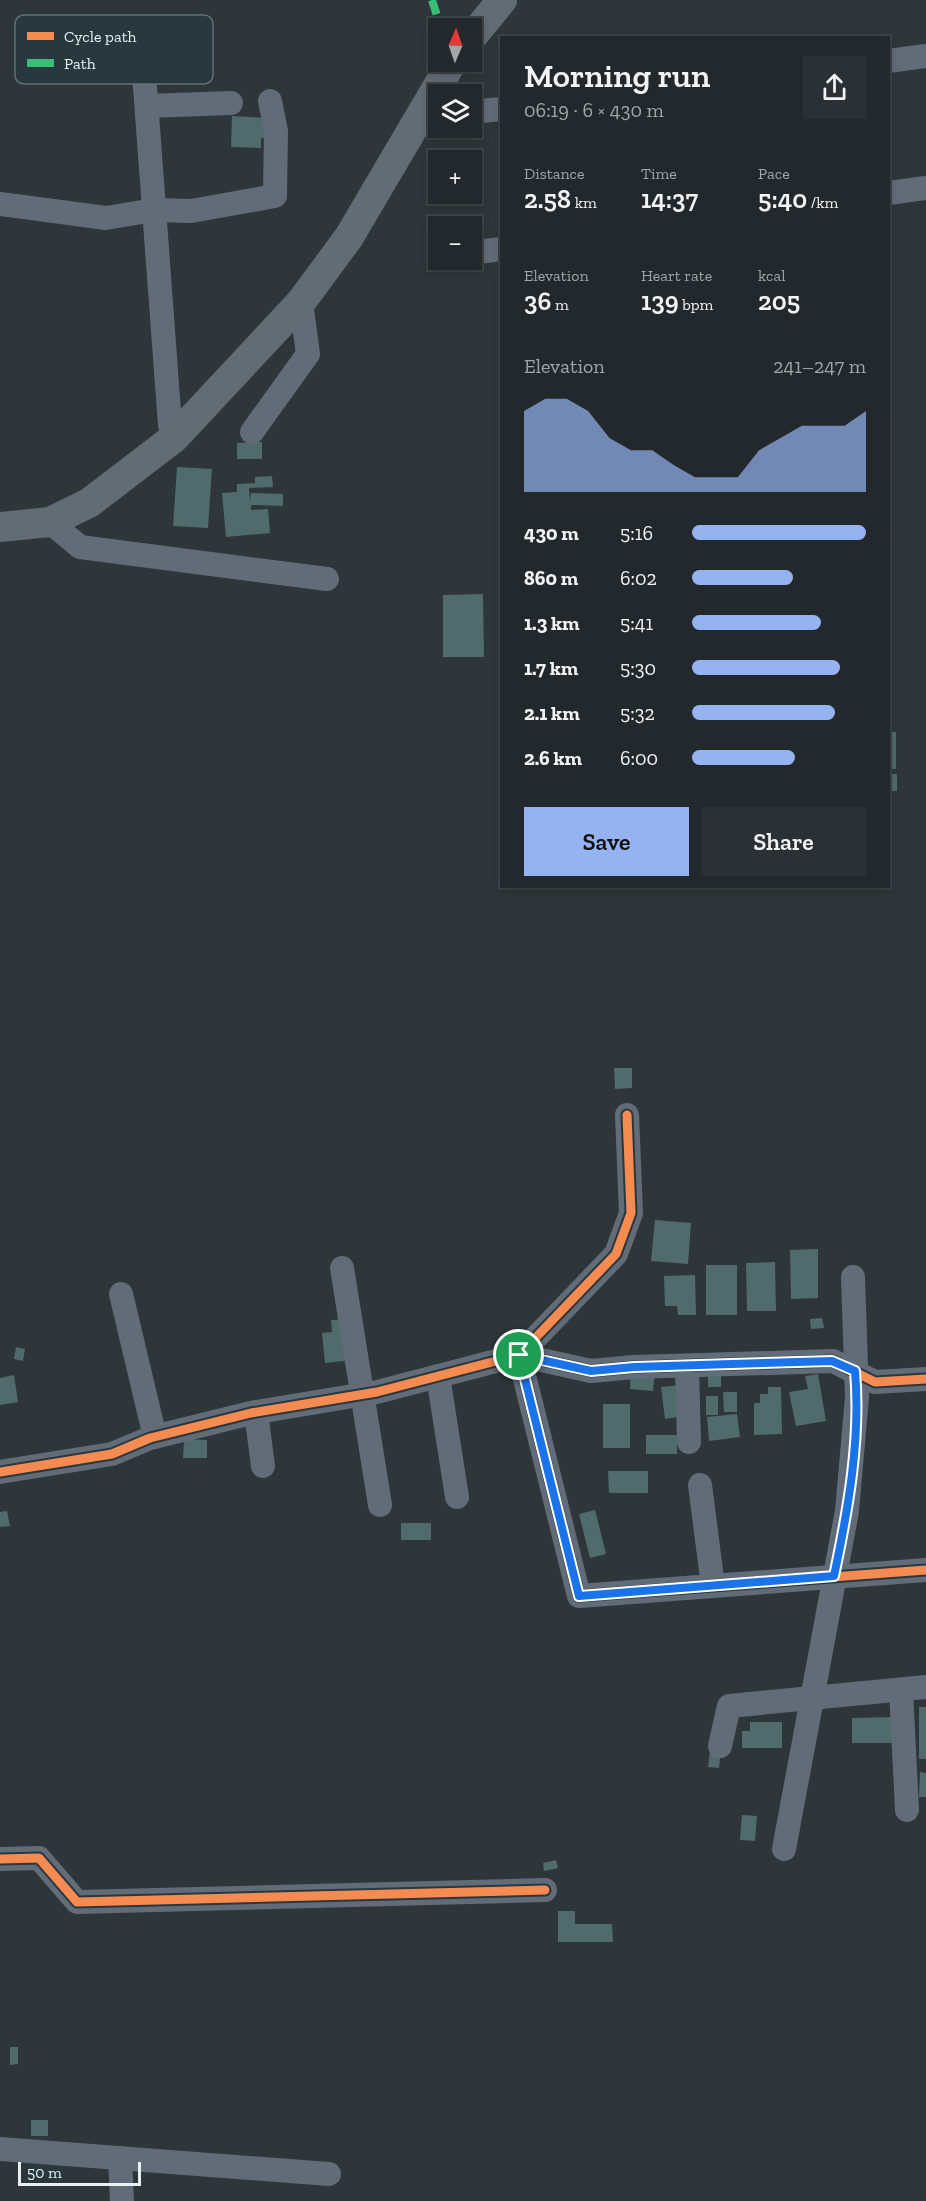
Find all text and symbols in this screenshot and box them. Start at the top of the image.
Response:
legend [15,15,213,84]
north arrow [428,18,482,72]
map controls [428,18,482,270]
text: Cycle path [64,27,137,46]
text: Path [64,54,96,73]
text: Morning run [524,56,710,95]
button: share [803,56,866,119]
button: layers [428,84,482,138]
text: 06:19 · 6 × 430 m [524,98,664,122]
button: + [428,150,482,204]
text: Distance [524,164,585,183]
text: Time [641,164,677,183]
text: Pace [758,164,790,183]
text: 2.58 [524,183,571,215]
text: 14:37 [641,183,698,215]
text: 5:40 [758,183,807,215]
text: km [571,193,597,212]
text: /km [807,193,838,212]
button: − [428,216,482,270]
text: Elevation [524,266,589,285]
text: Heart rate [641,266,712,285]
text: kcal [758,266,785,285]
text: 36 [524,285,551,317]
text: 139 [641,285,679,317]
text: 205 [758,285,800,317]
text: m [551,295,569,314]
text: bpm [679,295,713,314]
text: Elevation [524,354,605,378]
text: 241–247 m [773,354,866,378]
text: 430 m [524,521,579,545]
text: 5:16 [620,521,653,545]
text: 860 m [524,566,578,590]
text: 6:02 [620,566,657,590]
text: 1.3 km [524,611,580,635]
text: 5:41 [620,611,653,635]
text: 1.7 km [524,656,578,680]
text: 5:30 [620,656,656,680]
text: 2.1 km [524,701,580,725]
text: 5:32 [620,701,655,725]
text: 2.6 km [524,746,582,770]
text: 6:00 [620,746,658,770]
button: Save [524,807,689,876]
button: Share [701,807,866,876]
pin [493,1329,544,1380]
icon: arrive [502,1338,535,1371]
scale bar [18,2159,141,2186]
text: 50 m [27,2163,62,2182]

